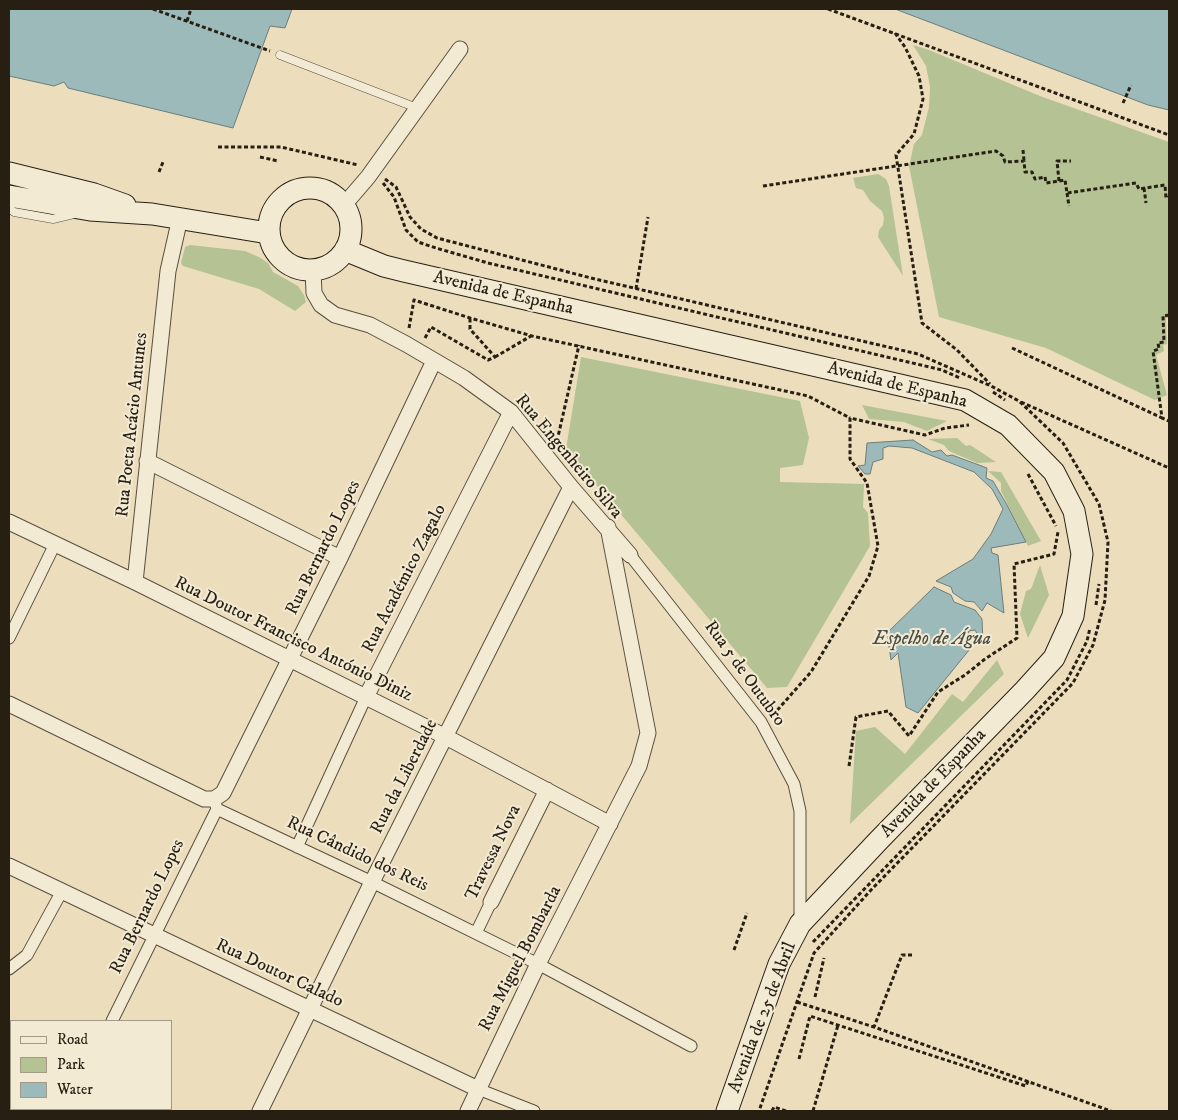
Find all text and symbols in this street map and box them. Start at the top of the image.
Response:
street label: Avenida de Espanha [431,267,575,321]
street label: Rua Poeta Acácio Antunes [113,332,153,518]
street label: Avenida de Espanha [825,358,969,414]
street label: Rua Engenheiro Silva [510,390,626,524]
street label: Rua Bernardo Lopes [282,477,366,619]
street label: Rua Académico Zagalo [358,501,452,657]
street label: Rua Doutor Francisco António Diniz [170,573,416,707]
street label: Rua 5 de Outubro [699,617,789,731]
water label: Espelho de Água [873,629,991,651]
street label: Rua da Liberdade [367,716,443,838]
street label: Avenida de Espanha [876,725,992,843]
street label: Travessa Nova [462,802,526,904]
street label: Rua Cândido dos Reis [283,813,431,897]
street label: Rua Bernardo Lopes [106,836,190,978]
street label: Rua Miguel Bombarda [475,883,567,1035]
street label: Rua Doutor Calado [212,935,346,1013]
street label: Avenida de 25 de Abril [724,940,802,1096]
legend [10,1020,172,1110]
text: Road [57,1030,88,1049]
text: Park [57,1055,85,1074]
text: Water [57,1080,93,1099]

